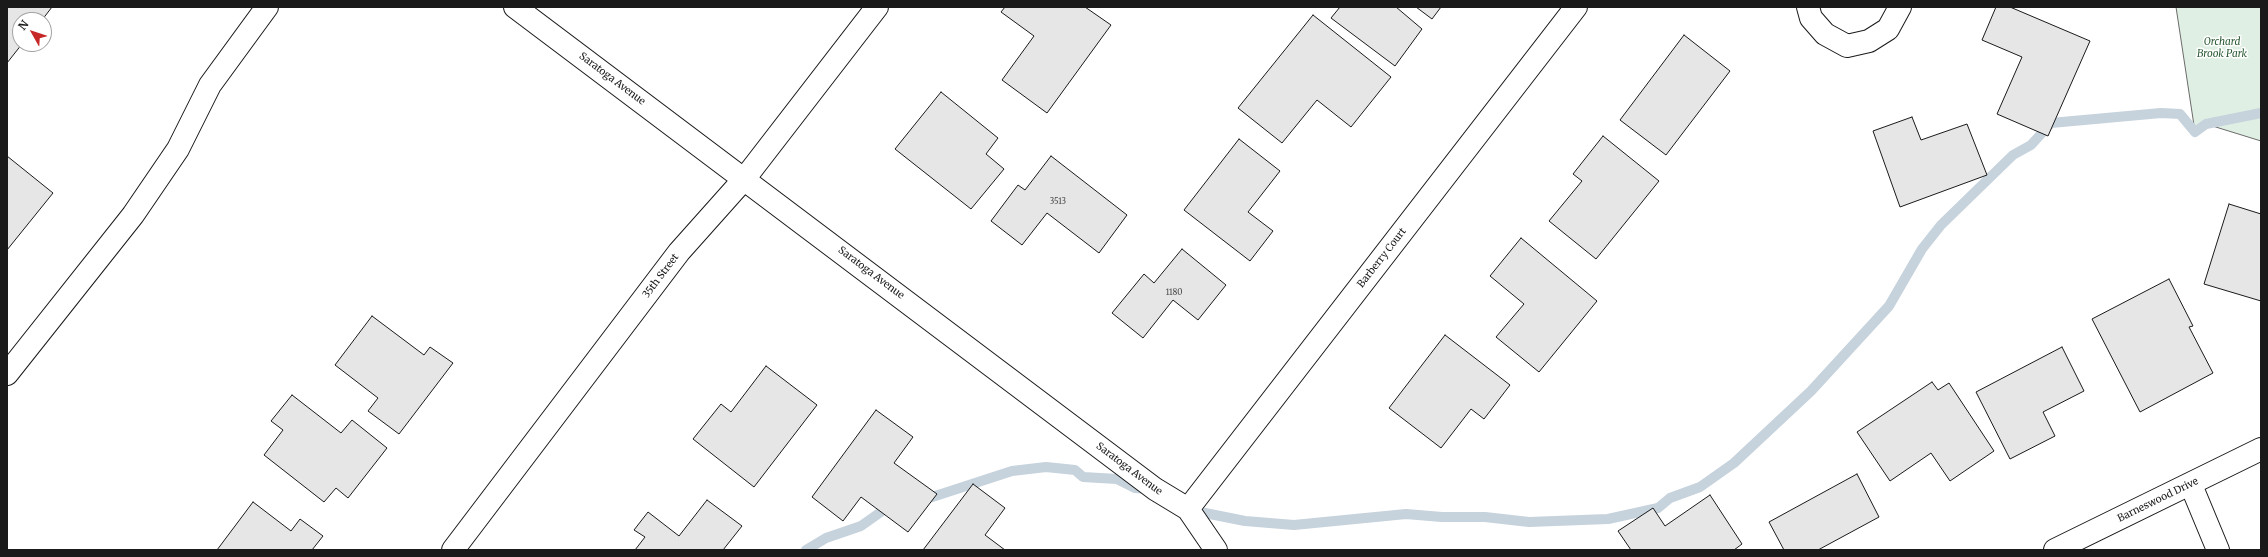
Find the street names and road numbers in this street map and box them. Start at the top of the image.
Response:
street label: Saratoga Avenue [577,50,647,108]
street label: Barberry Court [1355,226,1409,290]
street label: Saratoga Avenue [836,244,906,302]
street label: 35th Street [641,252,681,300]
street label: Saratoga Avenue [1094,440,1164,498]
street label: Barneswood Drive [2116,475,2200,525]

